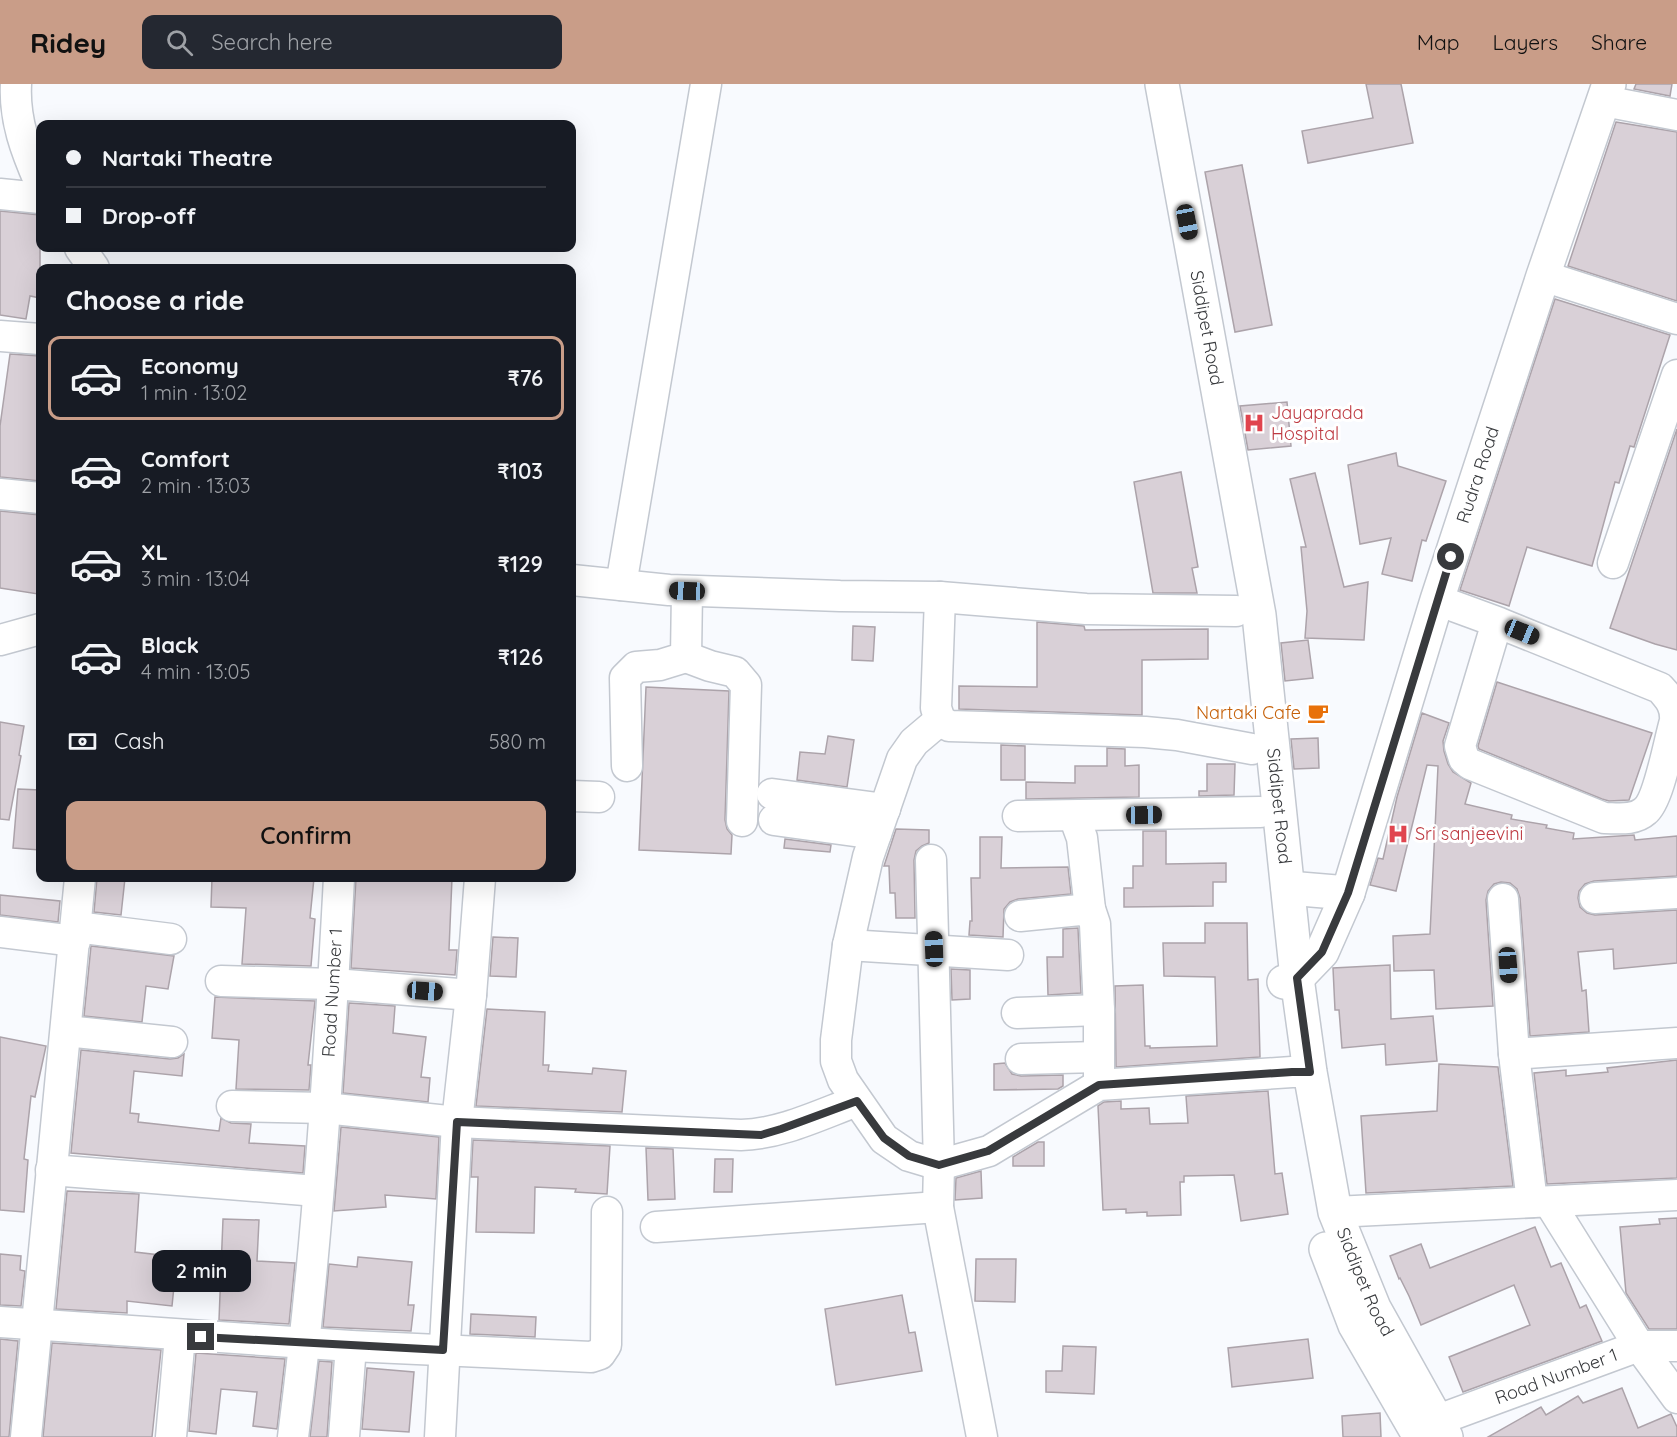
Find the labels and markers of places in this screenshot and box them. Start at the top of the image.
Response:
place label: Jayaprada Hospital [1271,401,1364,445]
hospital icon: Jayaprada Hospital [1242,411,1266,435]
place label: Nartaki Cafe [1196,701,1301,724]
cafe icon: Nartaki Cafe [1306,701,1330,725]
hospital icon: Sri sanjeevini [1386,822,1410,846]
place label: Sri sanjeevini [1415,822,1523,845]

